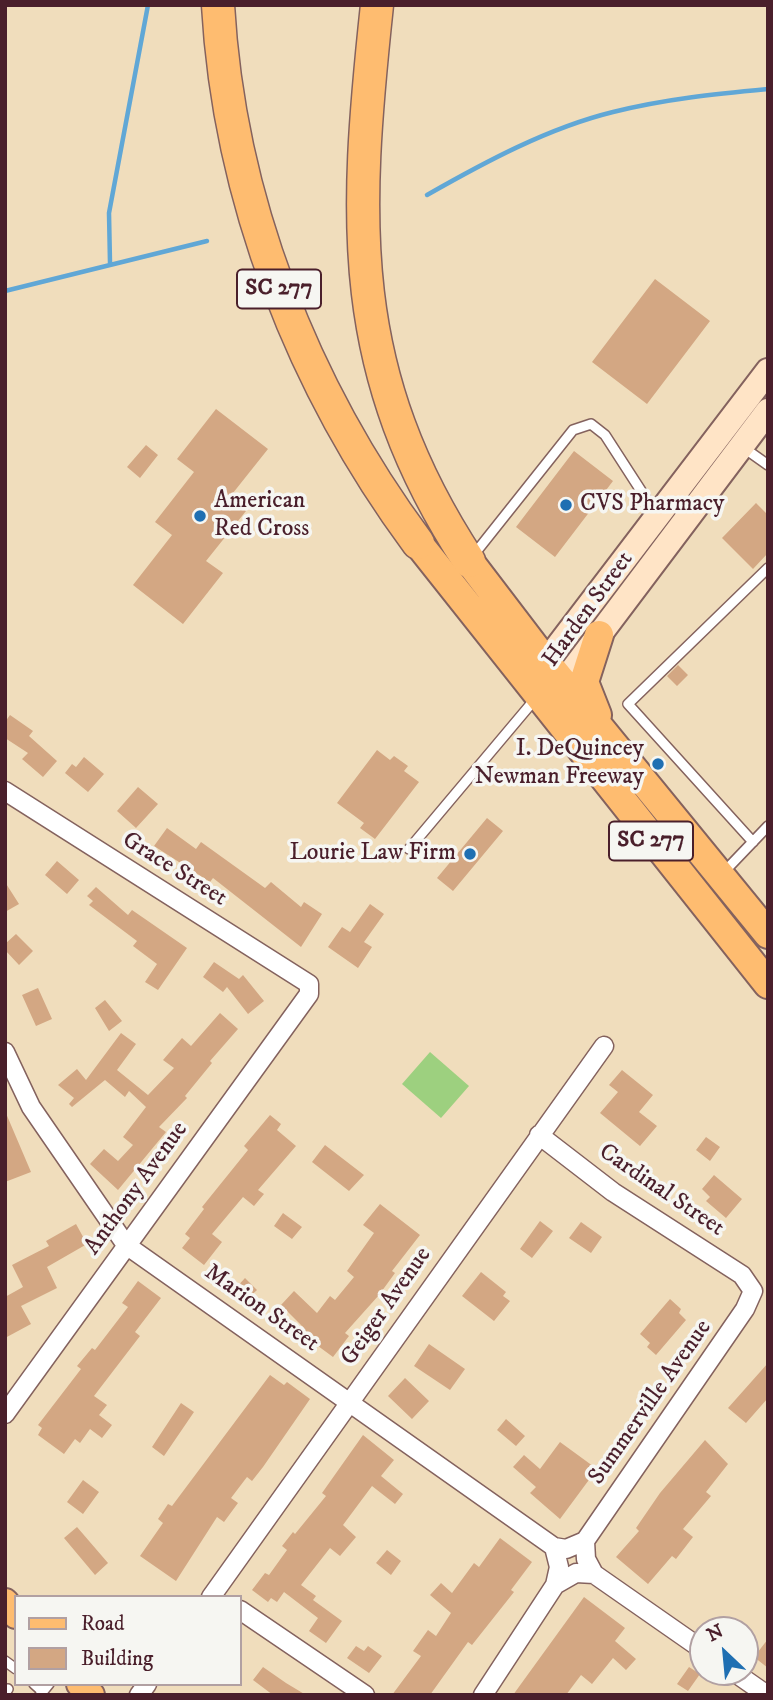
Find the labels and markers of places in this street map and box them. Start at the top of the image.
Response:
place label: American Red Cross [214,488,309,544]
place label: CVS Pharmacy [580,491,724,519]
marker: CVS Pharmacy [558,497,574,513]
marker: American Red Cross [192,508,208,524]
place label: I. DeQuincey Newman Freeway [475,736,644,792]
marker: I. DeQuincey Newman Freeway [650,756,666,772]
place label: Lourie Law Firm [290,840,456,868]
marker: Lourie Law Firm [462,846,478,862]

